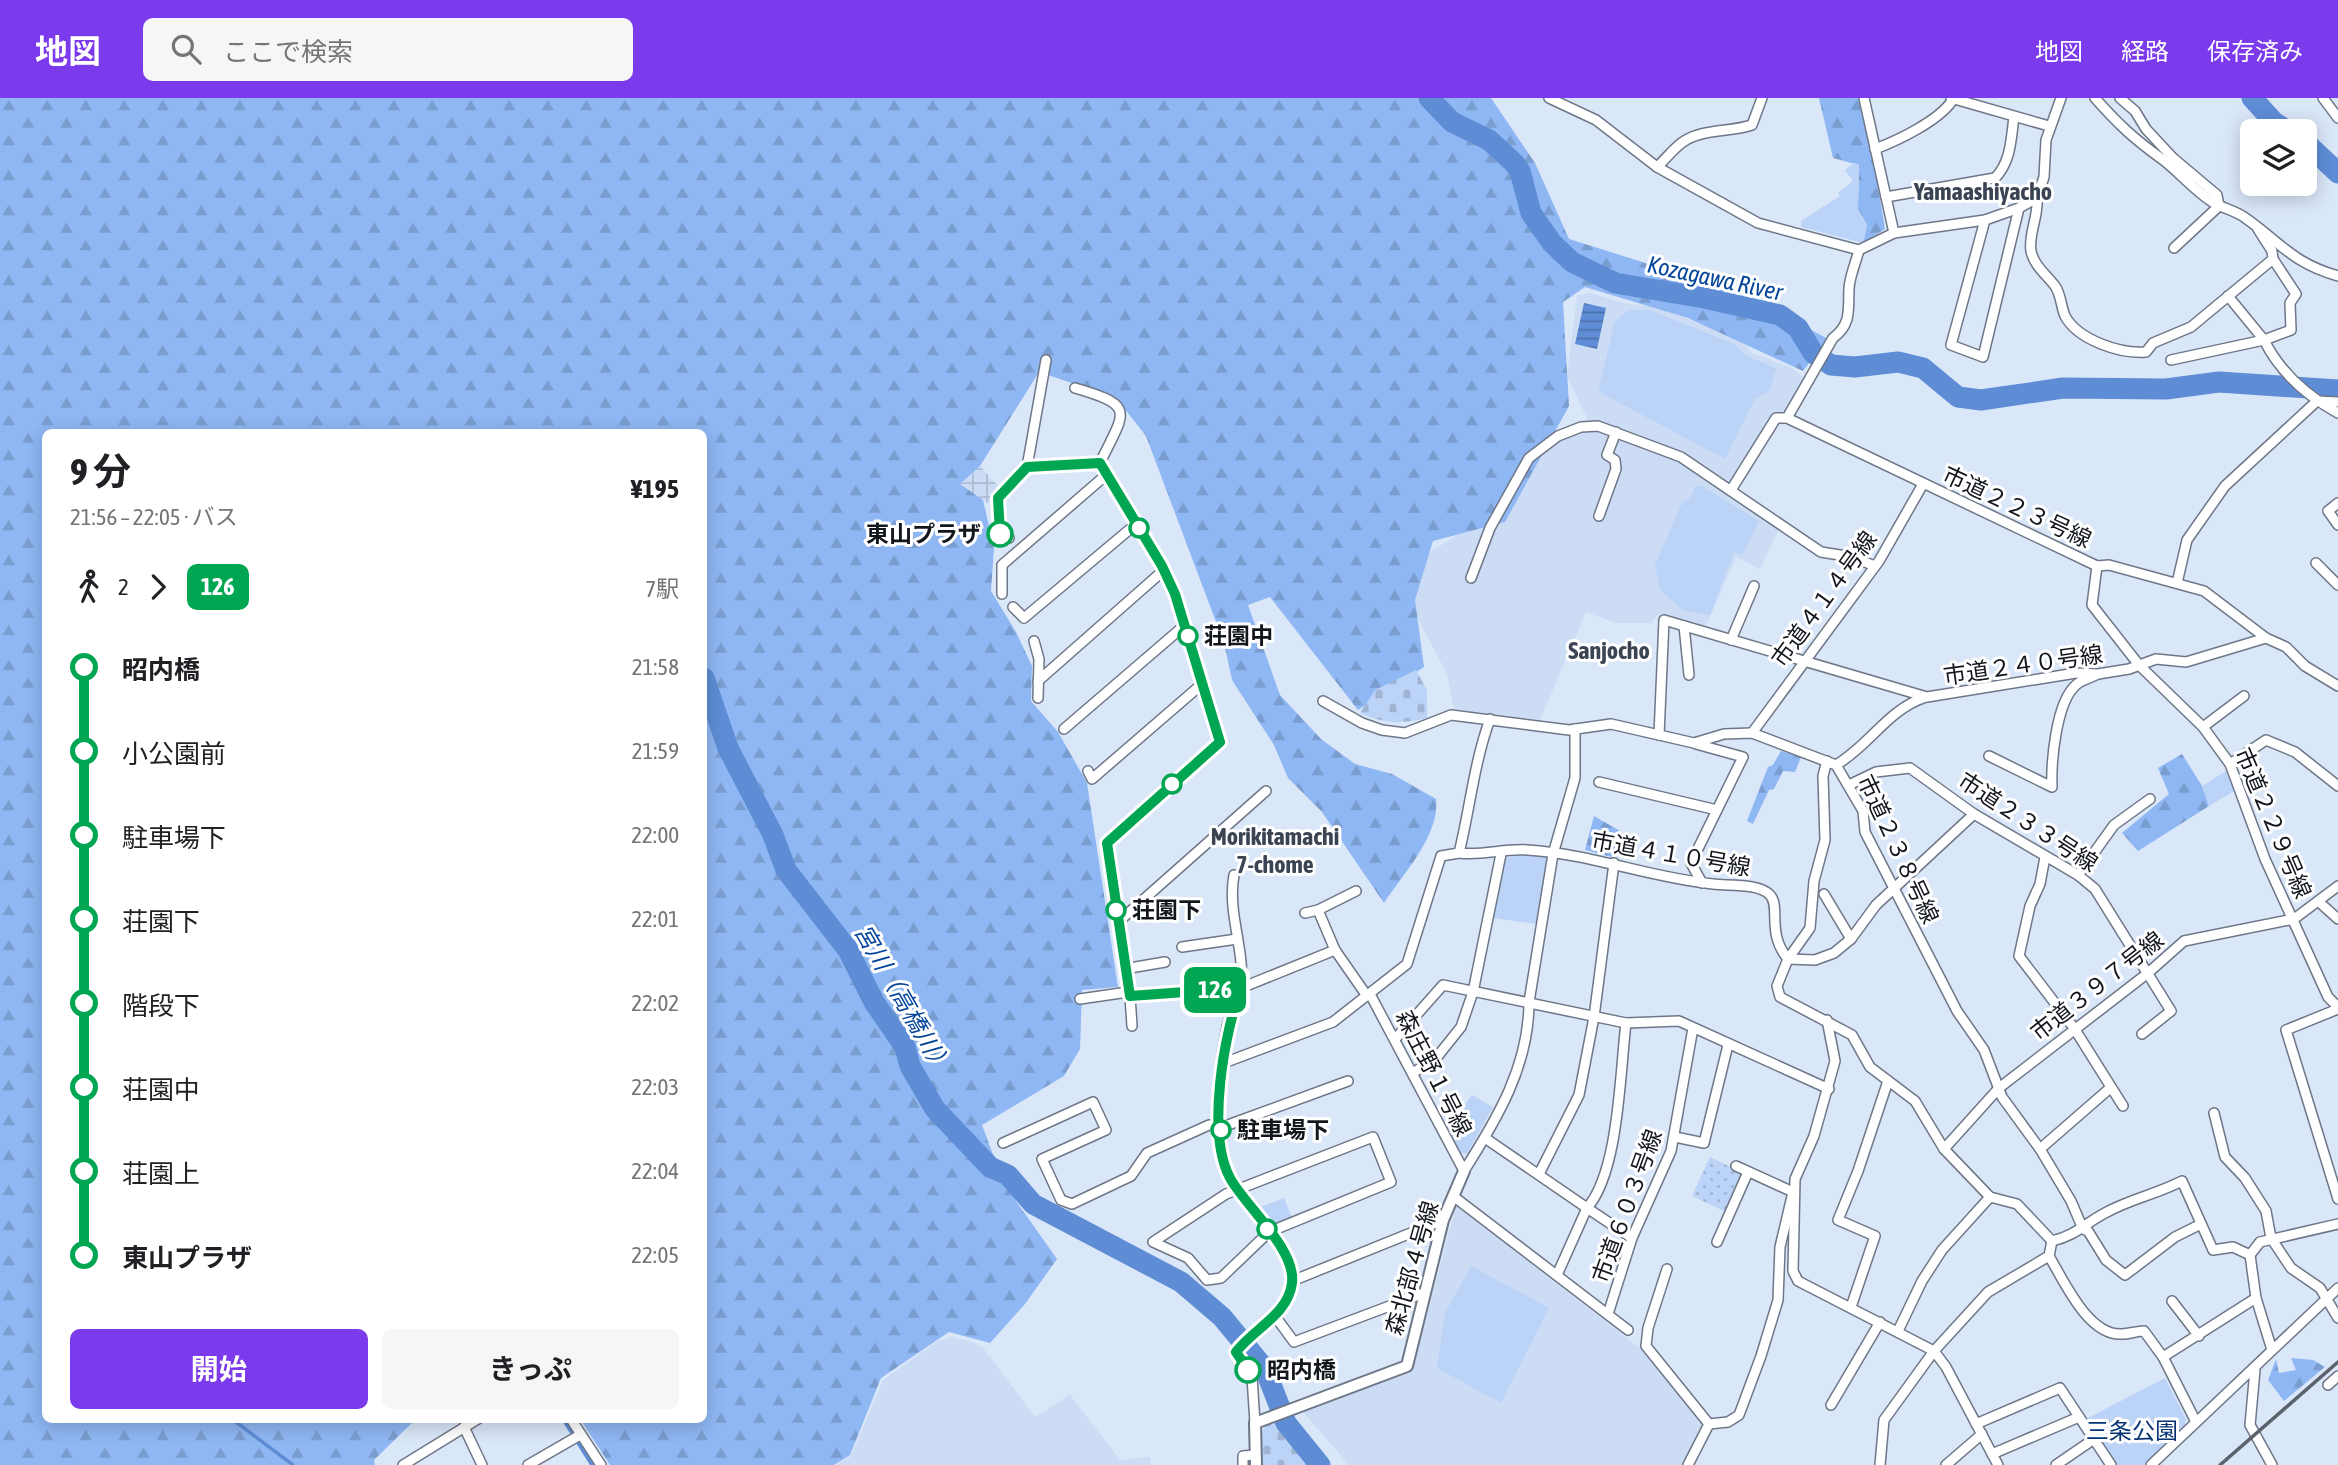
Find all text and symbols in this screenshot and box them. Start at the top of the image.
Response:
search box [143,18,633,81]
icon: search [167,30,205,68]
text: 地図 [35,32,101,70]
text: ここで検索 [223,37,353,67]
text: 地図 [2035,38,2083,65]
text: 経路 [2121,38,2169,65]
text: 保存済み [2207,38,2303,65]
map controls [2240,119,2317,196]
button: layers [2240,119,2317,196]
district label: Yamaashiyacho [1913,178,2052,205]
water label: Kozagawa River [1645,250,1786,306]
text: 9 分 [70,450,131,493]
street label: 市道２２３号線 [1939,461,2095,553]
text: ¥195 [631,474,679,504]
text: 21:56 – 22:05 · バス [70,504,238,530]
unlabelled marker [1129,518,1149,538]
place label: 東山プラザ [866,521,981,547]
marker: 東山プラザ [987,521,1013,547]
street label: 市道４１４号線 [1766,526,1882,672]
icon: walk [70,568,108,606]
icon: forward [139,568,177,606]
text: 126 [201,573,235,600]
text: 2 [118,574,129,600]
text: 7駅 [645,576,679,602]
place label: 荘園中 [1204,623,1273,649]
marker: 荘園中 [1178,626,1198,646]
district label: Sanjocho [1568,637,1650,664]
street label: 市道２４０号線 [1941,641,2105,689]
text: 21:58 [632,654,679,680]
text: 昭内橋 [122,655,200,685]
text: 21:59 [632,738,679,764]
text: 小公園前 [122,739,226,769]
street label: 市道２２９号線 [2230,744,2316,902]
street label: 市道２３３号線 [1953,767,2103,877]
street label: 市道２３８号線 [1852,771,1944,927]
unlabelled marker [1162,774,1182,794]
text: 22:00 [631,822,679,848]
text: 駐車場下 [122,823,226,853]
district label: Morikitamachi 7-chome [1211,823,1339,878]
street label: 市道４１０号線 [1589,827,1753,881]
place label: 荘園下 [1132,897,1201,923]
marker: 荘園下 [1106,900,1126,920]
text: 22:01 [631,906,679,932]
text: 荘園下 [122,907,200,937]
water label: 宮川（高橋川） [849,920,957,1078]
street label: 市道３９７号線 [2026,926,2168,1046]
line badge: 126 [1175,967,1255,1013]
text: 126 [1198,976,1232,1003]
text: 22:02 [631,990,679,1016]
text: 階段下 [122,991,200,1021]
street label: 森庄野１号線 [1391,1006,1477,1140]
text: 22:03 [631,1074,679,1100]
text: 荘園中 [122,1075,200,1105]
place label: 駐車場下 [1237,1117,1329,1143]
marker: 駐車場下 [1211,1120,1231,1140]
street label: 市道６０３号線 [1587,1126,1667,1286]
text: 22:04 [631,1158,679,1184]
text: 荘園上 [122,1159,200,1189]
street label: 森北部４号線 [1380,1198,1444,1338]
unlabelled marker [1257,1219,1277,1239]
text: 22:05 [631,1242,679,1268]
text: 東山プラザ [122,1243,252,1273]
button: 開始 [70,1329,368,1409]
button: きっぷ [382,1329,679,1409]
marker: 昭内橋 [1235,1357,1261,1383]
place label: 昭内橋 [1267,1357,1336,1383]
park label: 三条公園 [2086,1418,2178,1444]

